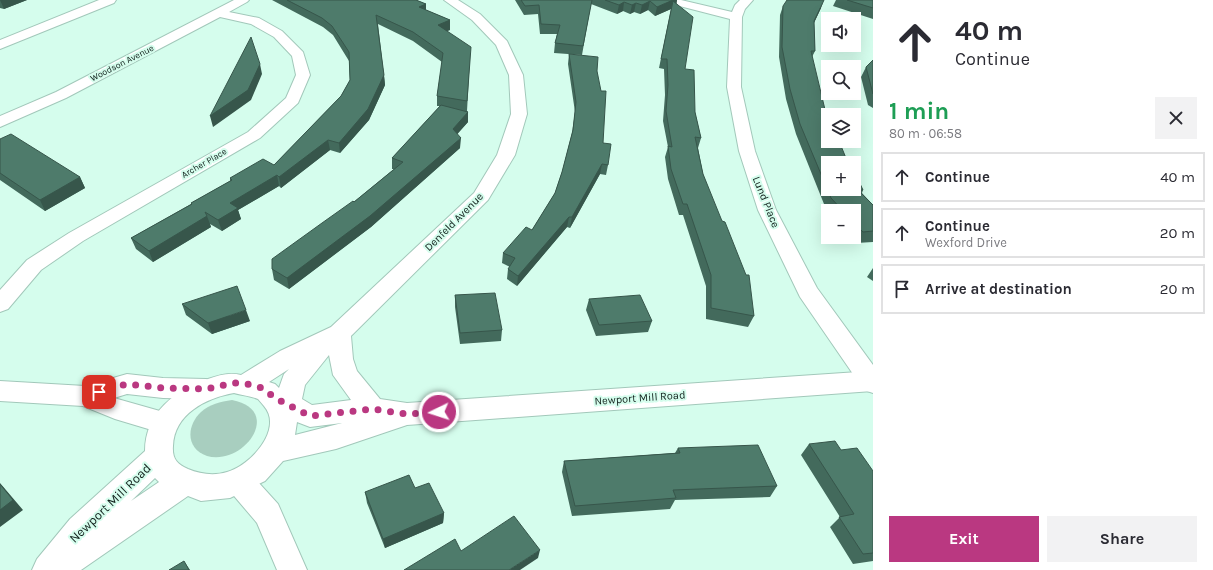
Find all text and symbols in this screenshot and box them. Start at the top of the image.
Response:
map controls [821,12,861,244]
button: sound [821,12,861,52]
text: 40 m [955,14,1023,47]
icon: ahead [889,16,941,68]
street label: Woodson Avenue [89,43,156,83]
text: Continue [955,48,1030,70]
button: search [821,60,861,100]
text: 1 min [889,97,949,125]
button: close [1155,97,1197,139]
button: layers [821,108,861,148]
text: 80 m · 06:58 [889,126,962,141]
street label: Archer Place [180,146,229,180]
button: + [821,156,861,196]
icon: ahead [891,166,913,188]
text: Continue [925,168,990,186]
text: 40 m [1160,168,1195,186]
street label: Lund Place [750,174,782,230]
street label: Denfeld Avenue [422,190,486,254]
button: − [821,204,861,244]
text: Continue [925,217,990,235]
icon: ahead [891,222,913,244]
text: 20 m [1160,224,1195,242]
text: Wexford Drive [925,235,1007,250]
icon: arrive [891,278,913,300]
text: Arrive at destination [925,280,1072,298]
text: 20 m [1160,280,1195,298]
pin [82,375,116,409]
icon: arrive [88,381,110,403]
street label: Newport Mill Road [594,388,686,408]
position arrow [418,391,460,433]
street label: Newport Mill Road [66,460,154,546]
button: Exit [889,516,1039,562]
button: Share [1047,516,1197,562]

